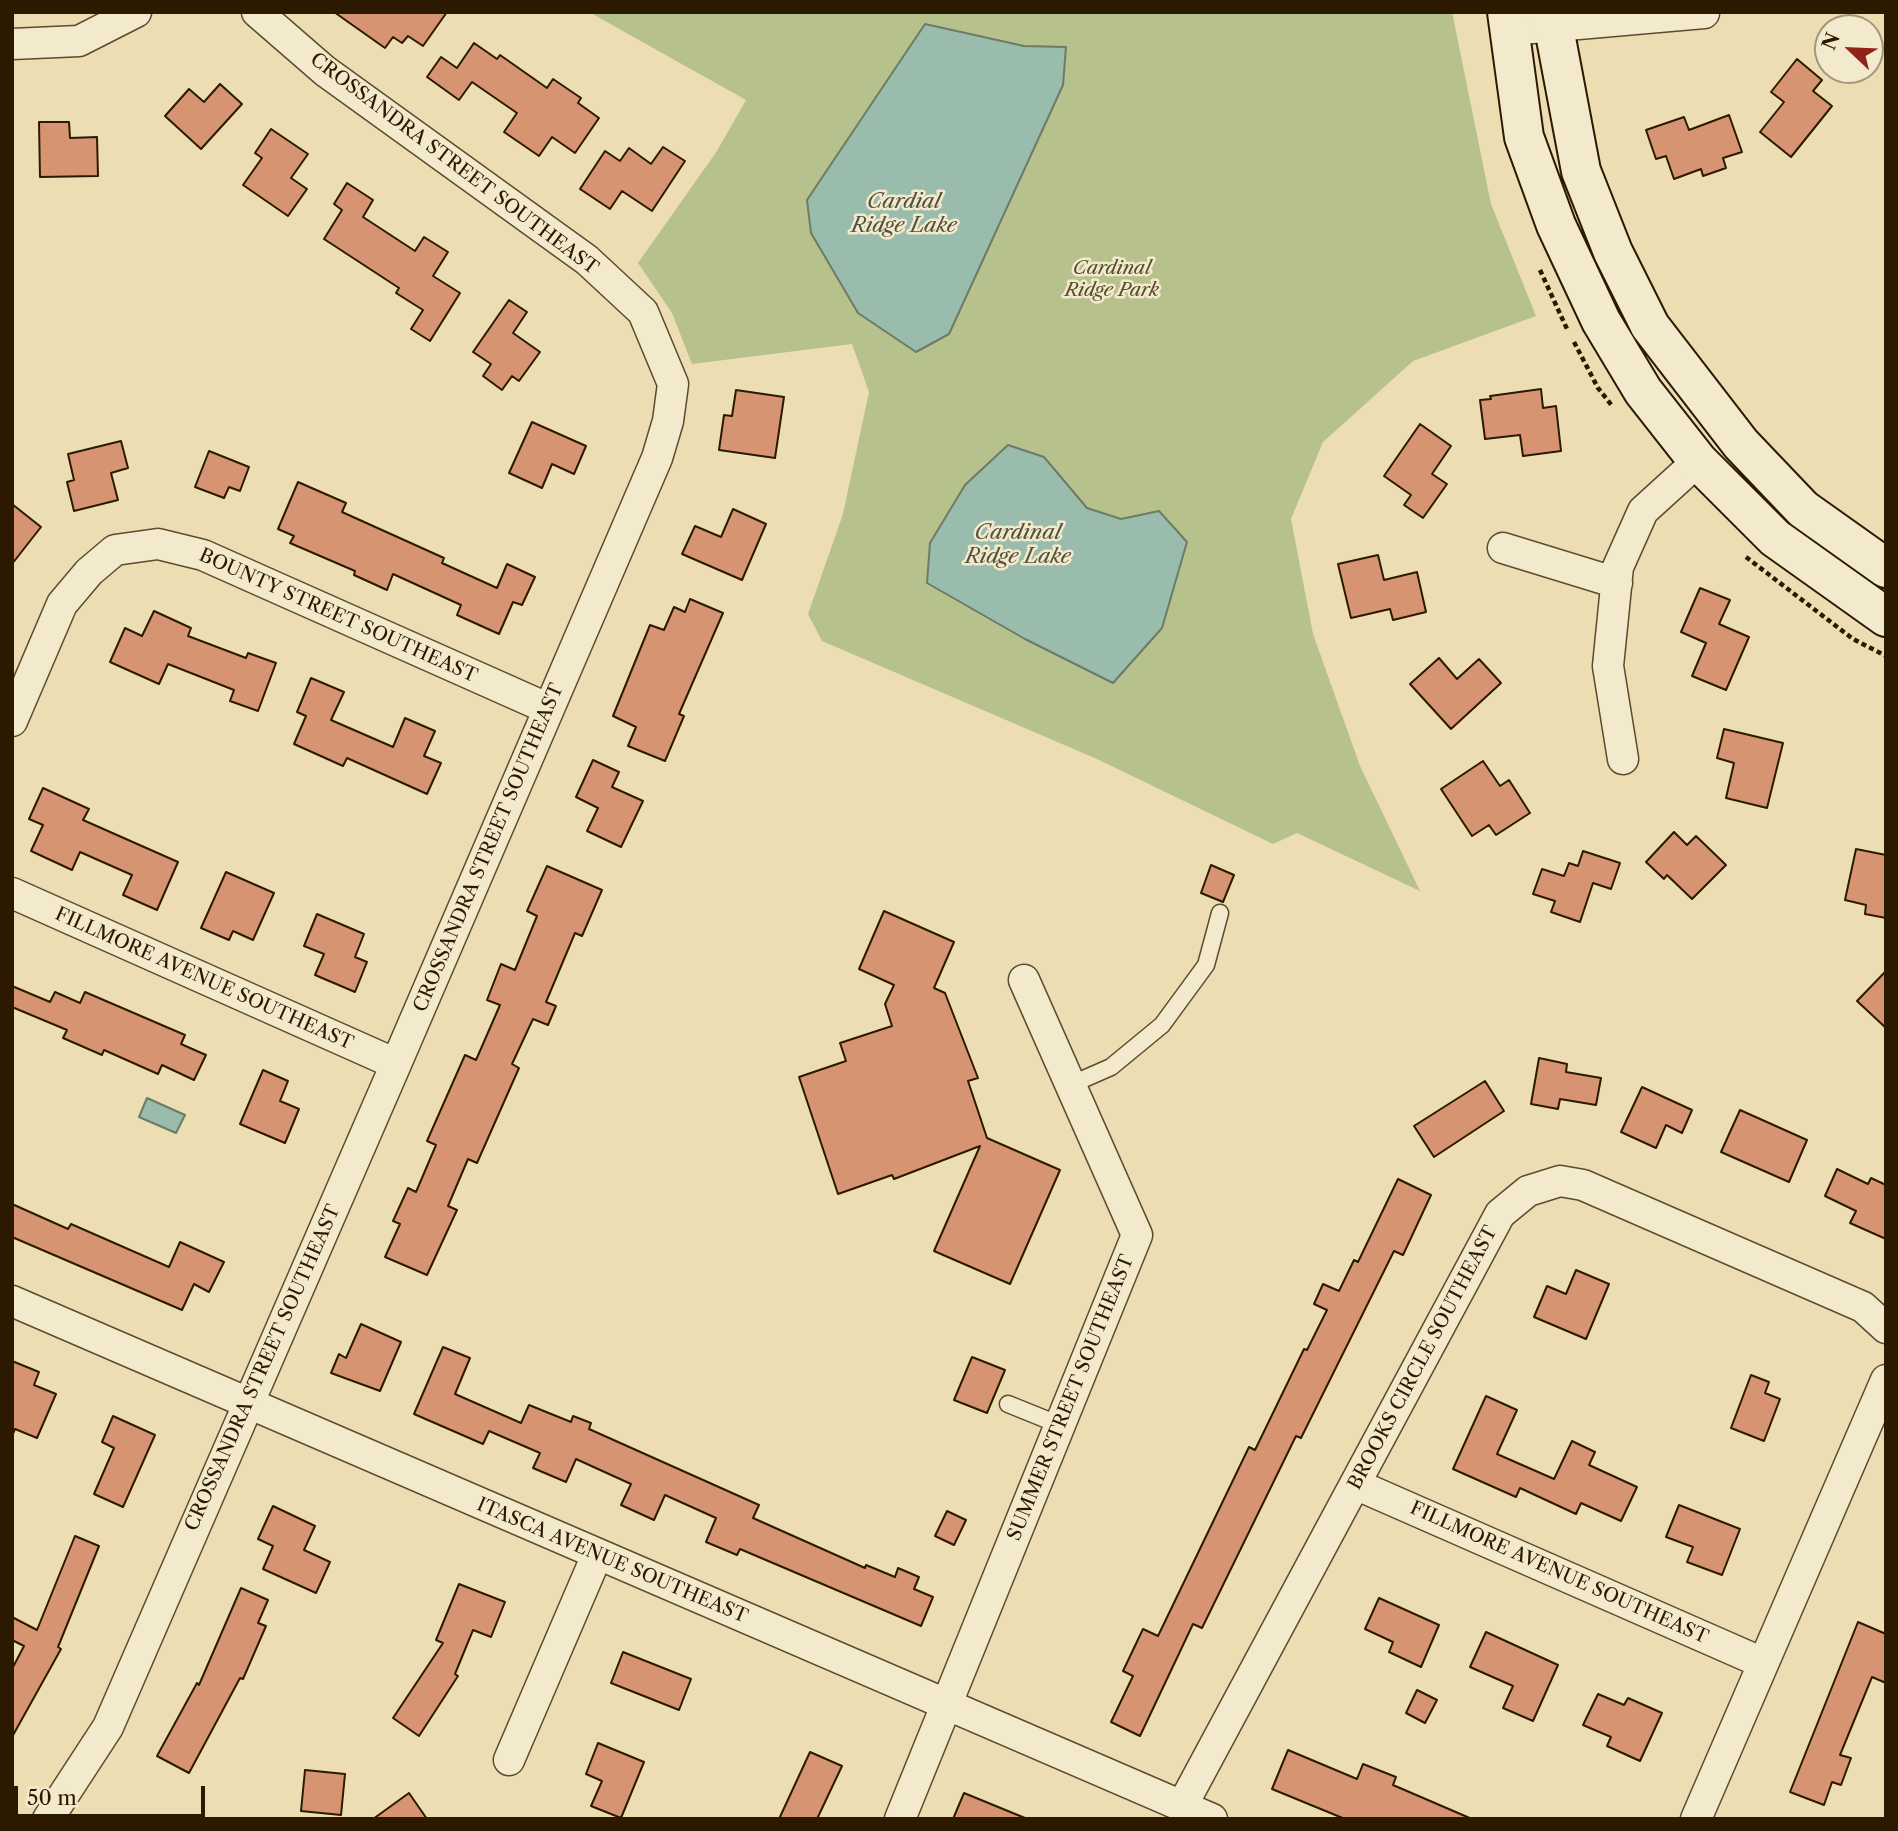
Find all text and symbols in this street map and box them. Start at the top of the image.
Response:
north arrow [1814,14,1884,84]
text: N [1817,29,1845,53]
street label: CROSSANDRA STREET SOUTHEAST [306,48,602,280]
water label: Cardial Ridge Lake [851,189,957,239]
park label: Cardinal Ridge Park [1065,258,1159,302]
water label: Cardinal Ridge Lake [965,520,1071,570]
street label: BOUNTY STREET SOUTHEAST [195,544,481,688]
street label: CROSSANDRA STREET SOUTHEAST [409,680,569,1016]
street label: FILLMORE AVENUE SOUTHEAST [51,903,357,1055]
street label: CROSSANDRA STREET SOUTHEAST [180,1201,346,1535]
street label: BROOKS CIRCLE SOUTHEAST [1344,1222,1502,1494]
street label: SUMMER STREET SOUTHEAST [1003,1252,1139,1544]
street label: ITASCA AVENUE SOUTHEAST [473,1493,751,1629]
street label: FILLMORE AVENUE SOUTHEAST [1406,1497,1712,1649]
scale bar [18,1772,208,1816]
text: 50 m [27,1785,77,1810]

